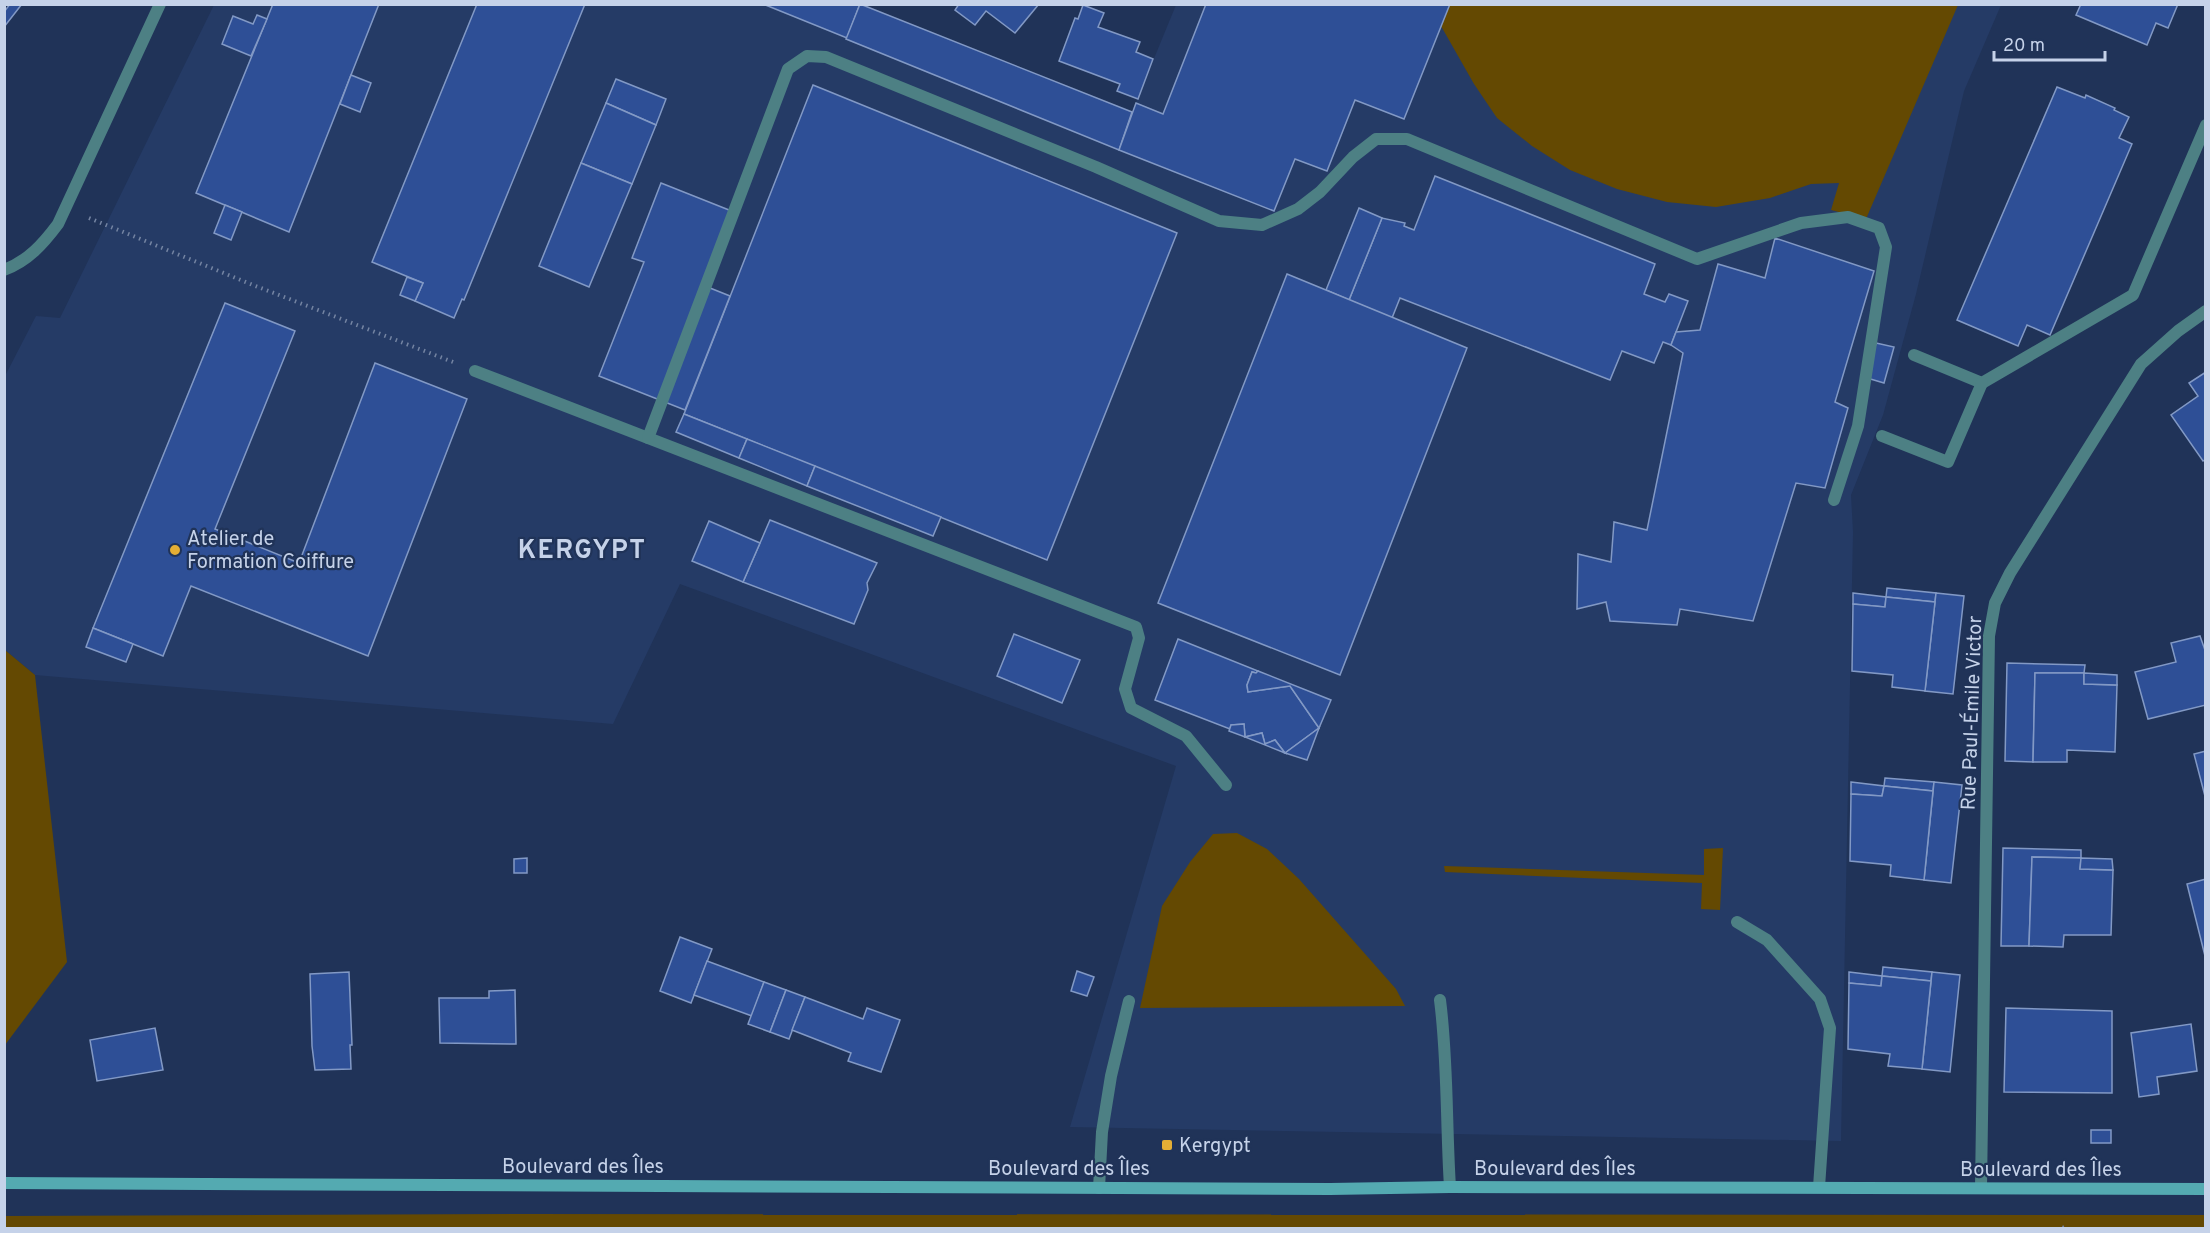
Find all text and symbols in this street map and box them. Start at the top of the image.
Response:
scale bar [1994,24,2105,62]
text: 20 m [2003,35,2045,58]
place label: Atelier de Formation Coiffure [187,527,354,576]
district label: KERGYPT [518,535,646,568]
marker: Atelier de Formation Coiffure [168,543,182,557]
street label: Rue Paul-Émile Victor [1955,615,1989,811]
place label: Kergypt [1179,1134,1251,1160]
marker: Kergypt [1160,1138,1174,1152]
street label: Boulevard des Îles [502,1153,664,1181]
street label: Boulevard des Îles [988,1155,1150,1183]
street label: Boulevard des Îles [1474,1155,1636,1183]
street label: Boulevard des Îles [1960,1156,2122,1184]

